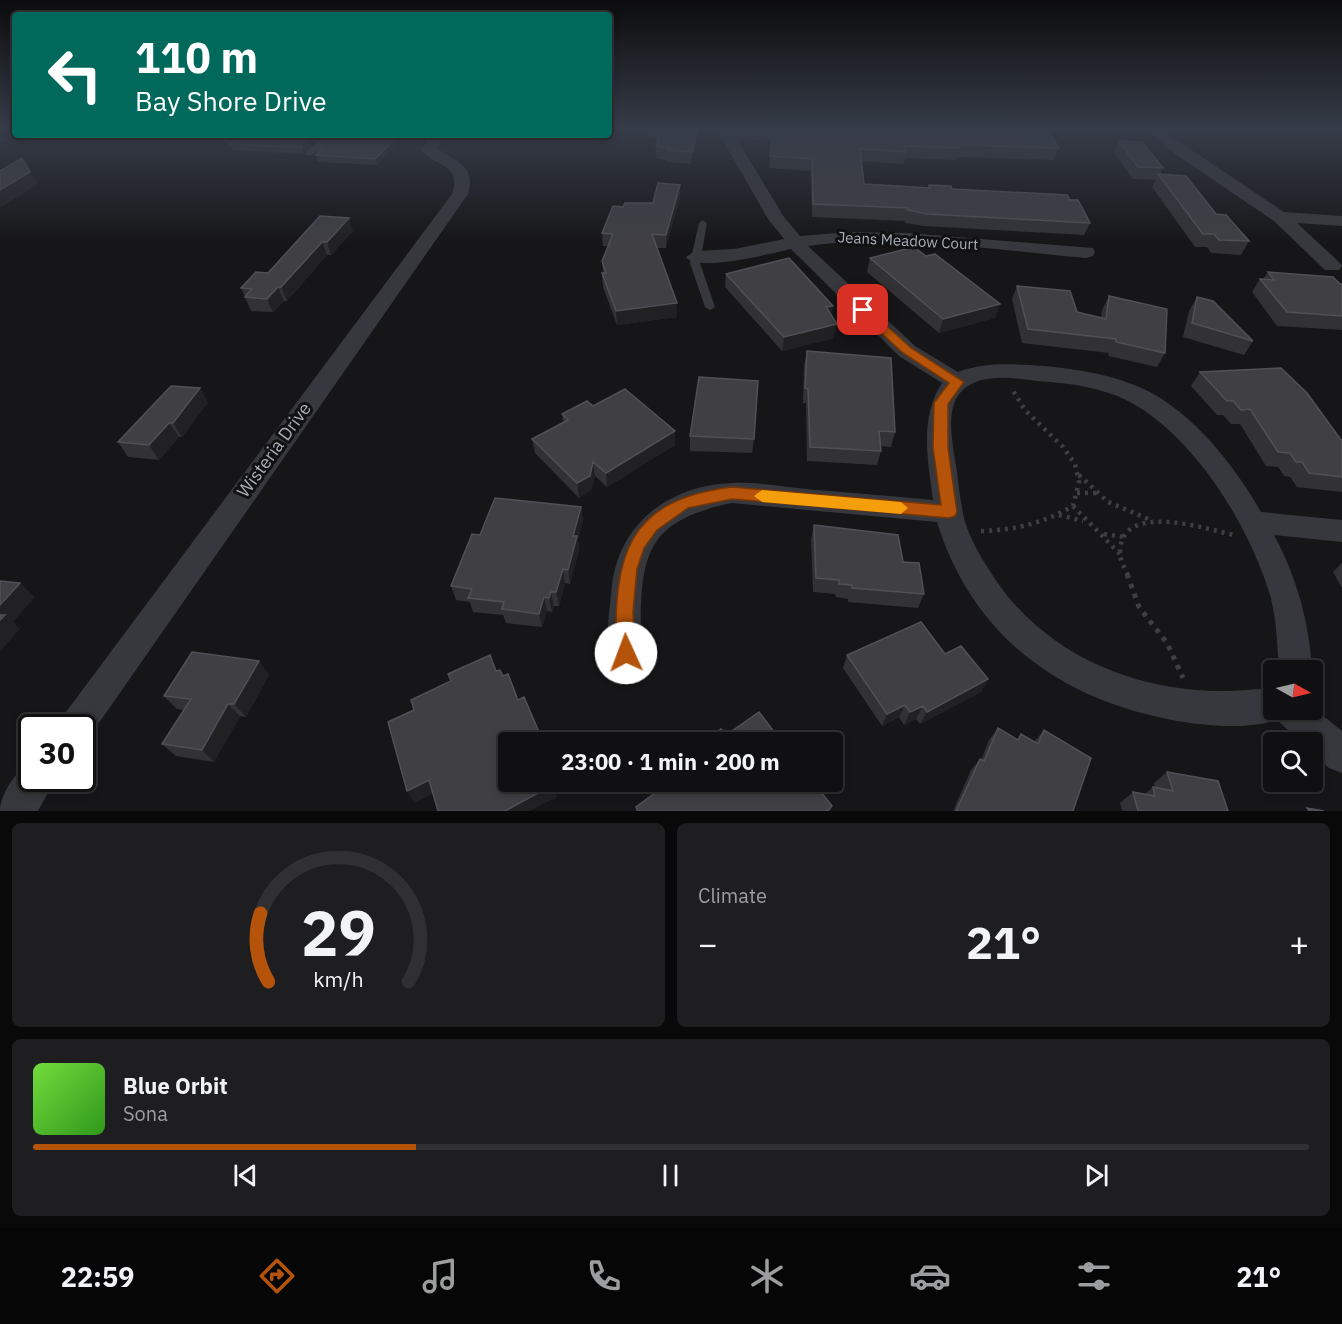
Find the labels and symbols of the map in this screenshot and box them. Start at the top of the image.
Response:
street label: Jeans Meadow Court [837,227,979,254]
pin [837,284,888,335]
street label: Wisteria Drive [231,398,316,502]
position arrow [594,621,658,685]
north arrow [1263,660,1323,720]
speed limit sign: 30 [18,714,96,792]

